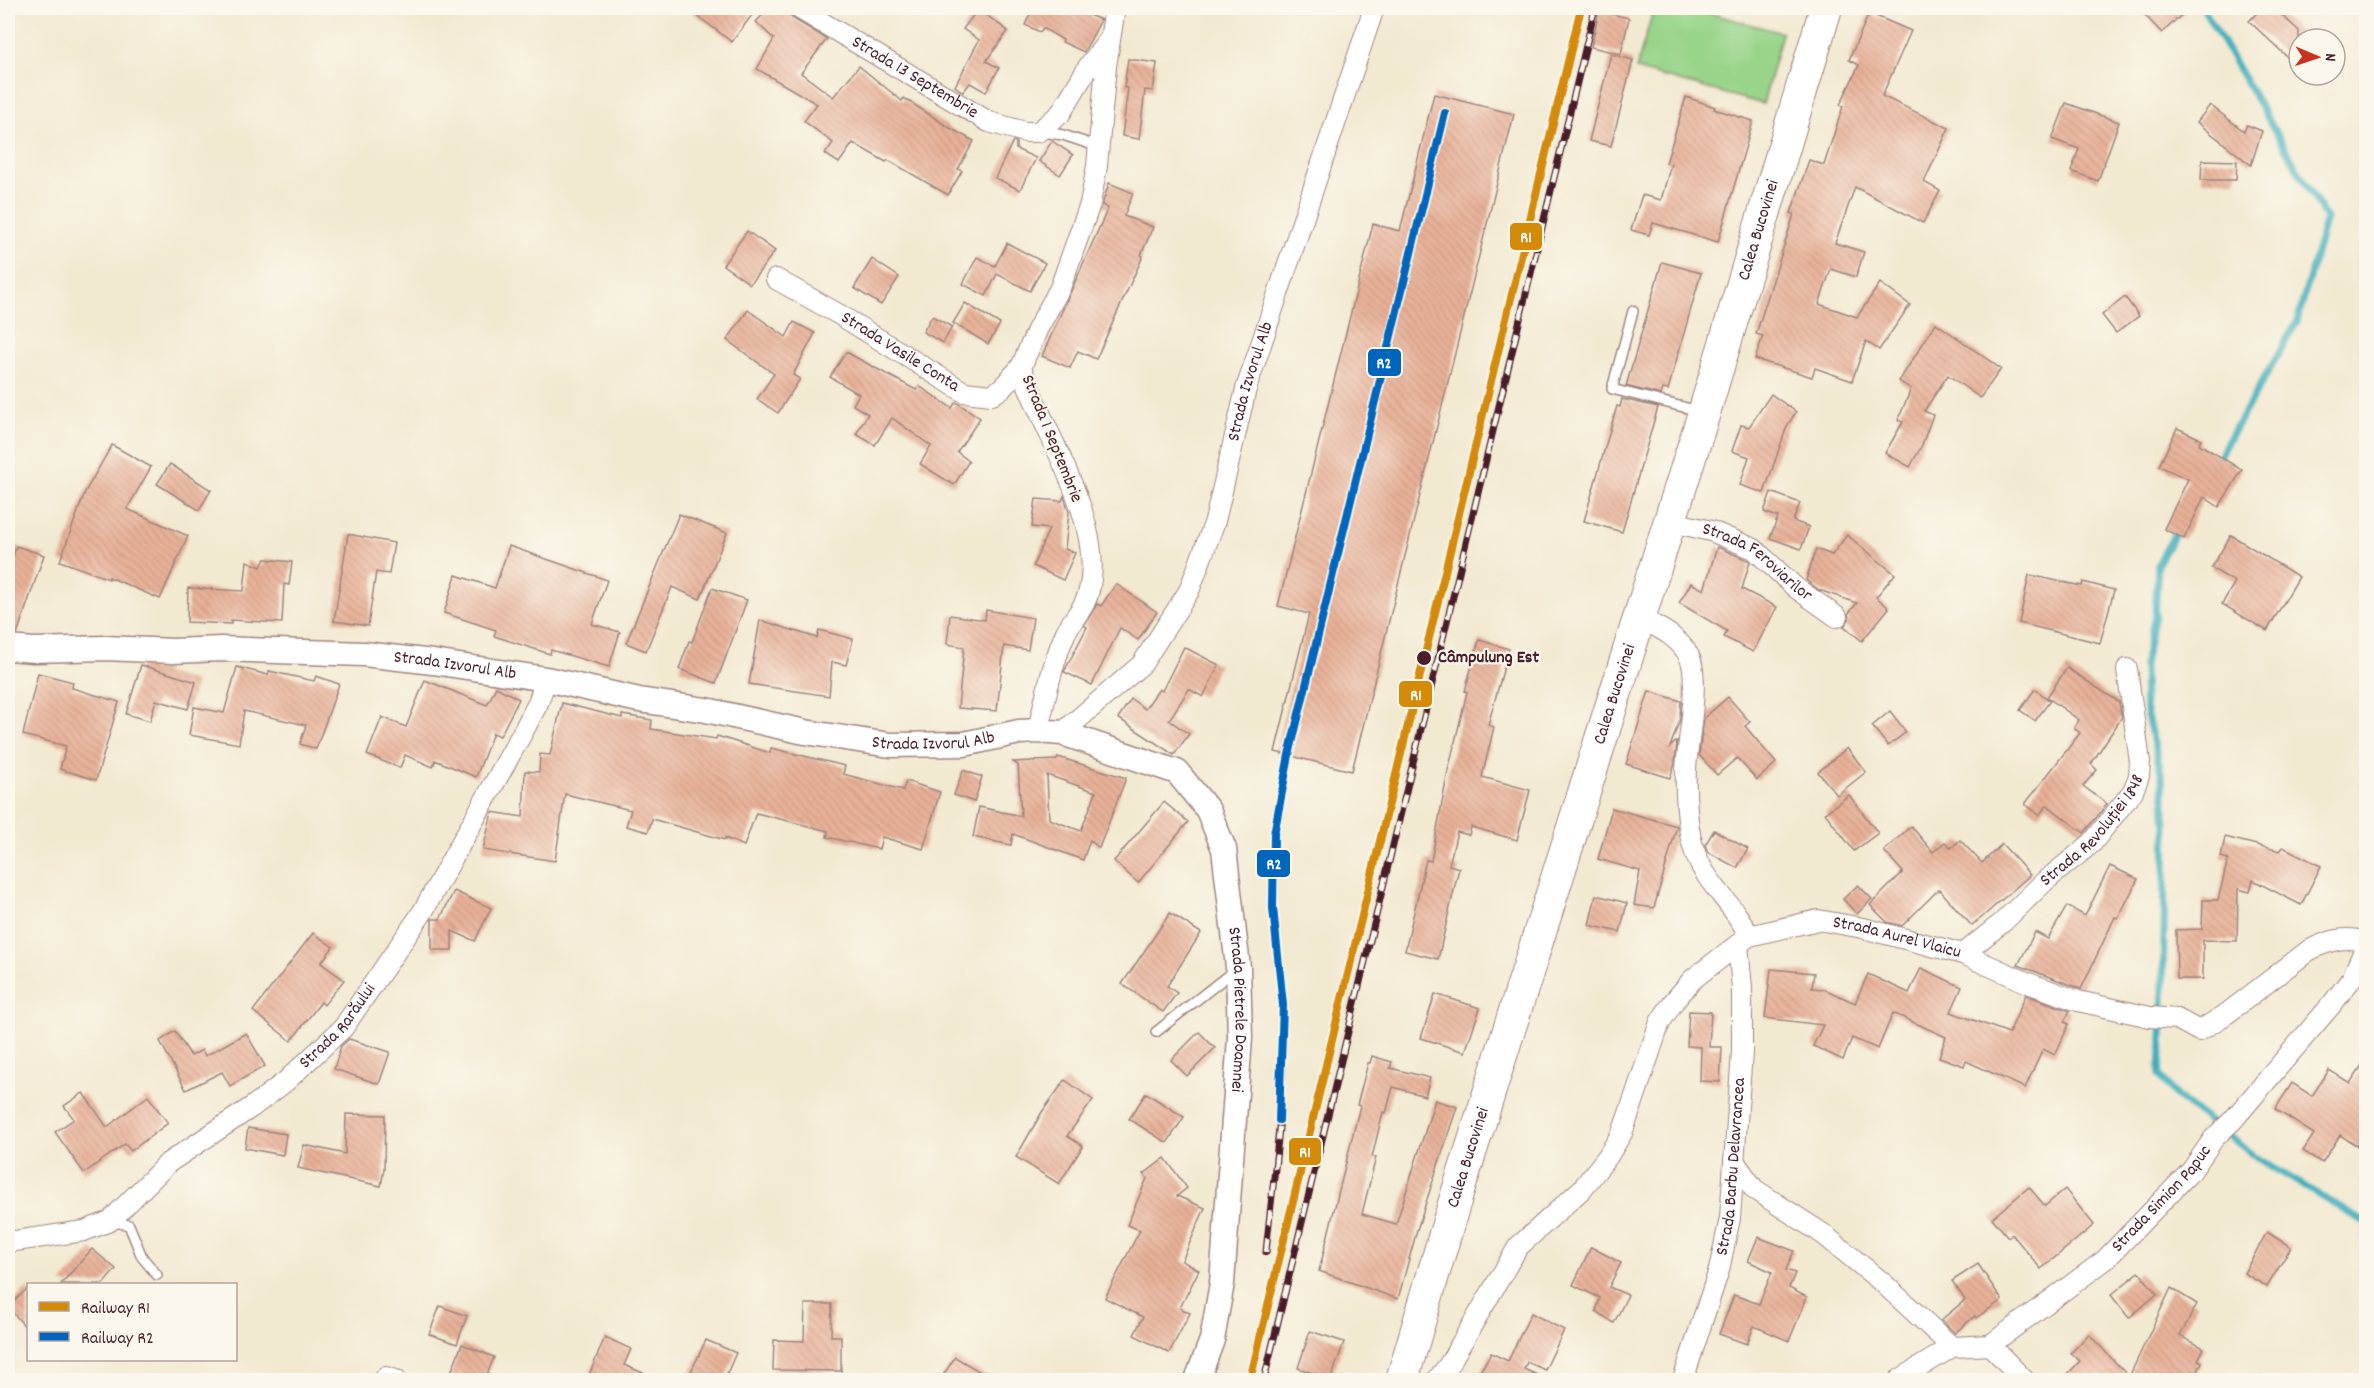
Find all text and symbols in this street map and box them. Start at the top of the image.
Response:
north arrow [2287,27,2347,87]
street label: Strada 13 Septembrie [847,30,983,125]
text: N [2318,53,2341,62]
street label: Calea Bucovinei [1732,177,1786,284]
line badge: R1 [1509,222,1543,251]
text: R1 [1520,227,1532,250]
street label: Strada Vasile Conta [836,306,965,399]
street label: Strada Izvorul Alb [1222,318,1280,444]
line badge: R2 [1367,348,1402,377]
text: R2 [1377,353,1391,376]
street label: Strada 1 Septembrie [1014,371,1088,507]
street label: Strada Feroviarilor [1700,517,1817,608]
street label: Calea Bucovinei [1587,641,1643,748]
street label: Strada Izvorul Alb [392,645,518,687]
place label: Câmpulung Est [1438,646,1539,671]
marker: Câmpulung Est [1415,649,1433,667]
line badge: R1 [1398,680,1433,708]
text: R1 [1410,685,1422,708]
street label: Strada Izvorul Alb [870,725,997,758]
street label: Strada Revoluției 1848 [2035,771,2151,893]
line badge: R2 [1256,849,1291,878]
text: R2 [1267,854,1281,877]
street label: Strada Aurel Vlaicu [1831,910,1964,965]
street label: Strada Pietrele Doamnei [1221,926,1253,1093]
street label: Strada Rarăului [294,979,382,1075]
street label: Strada Barbu Delavrancea [1710,1076,1753,1258]
street label: Calea Bucovinei [1441,1104,1496,1211]
line badge: R1 [1288,1137,1322,1166]
street label: Strada Simion Papuc [2106,1140,2218,1258]
text: R1 [1299,1142,1311,1165]
legend [27,1283,237,1361]
text: Railway R1 [81,1297,150,1322]
text: Railway R2 [81,1327,154,1352]

